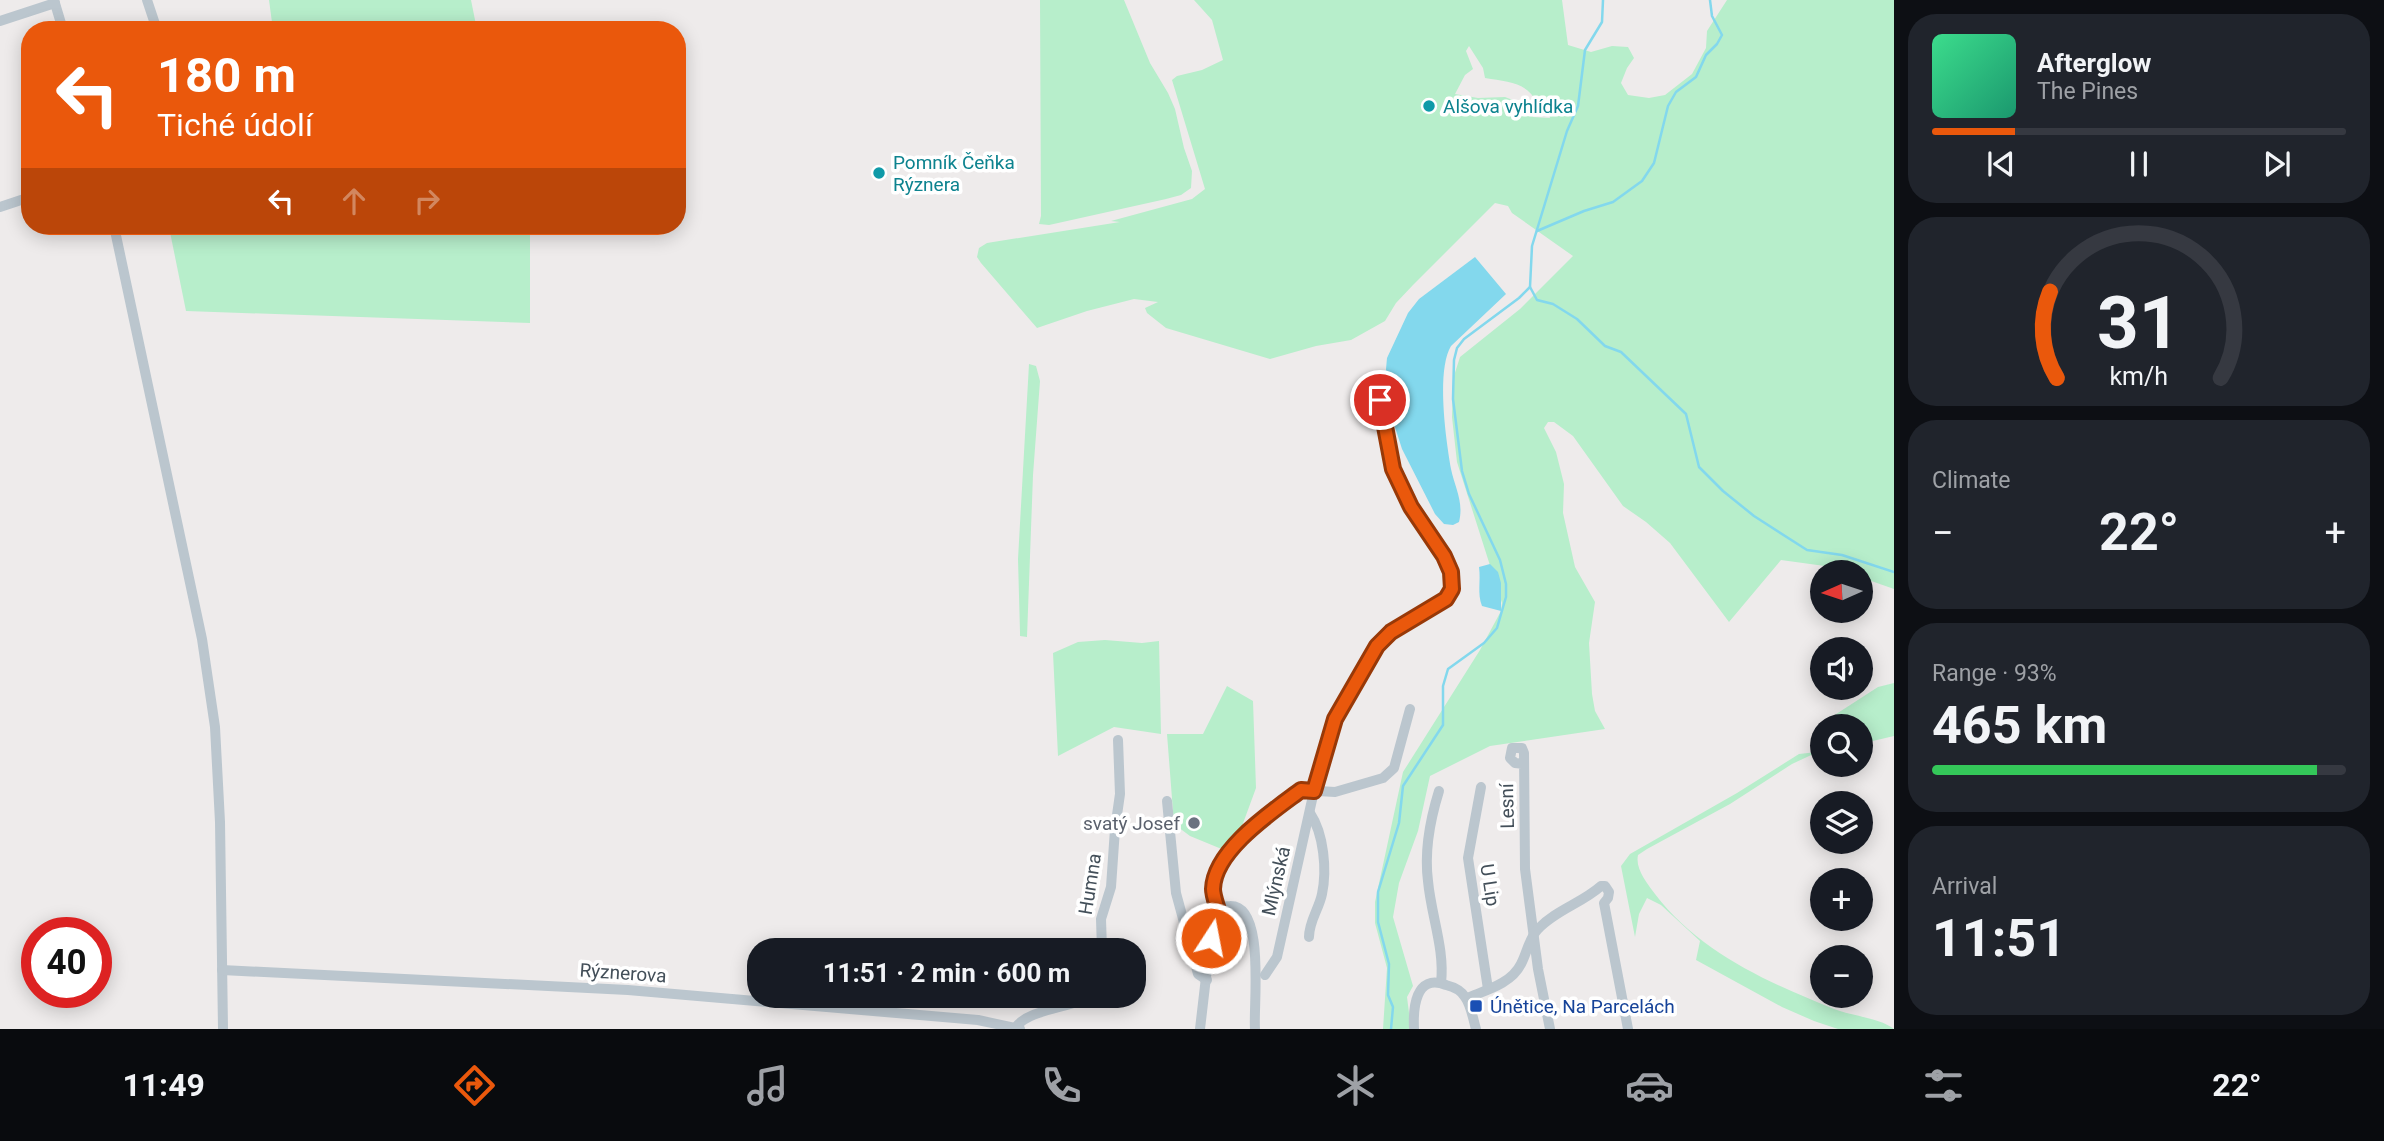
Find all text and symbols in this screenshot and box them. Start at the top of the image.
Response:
text: 180 m [157,47,296,104]
text: Afterglow [2037,48,2151,78]
icon: left [42,49,133,140]
text: The Pines [2037,78,2138,105]
place label: Alšova vyhlídka [1443,95,1573,118]
marker: Alšova vyhlídka [1421,98,1437,114]
text: Tiché údolí [157,106,313,144]
icon: previous [1982,145,2020,183]
icon: pause [2120,145,2158,183]
icon: next [2258,145,2296,183]
place label: Pomník Čeňka Rýznera [893,151,1015,196]
marker: Pomník Čeňka Rýznera [871,165,887,181]
icon: left [262,182,300,220]
icon: ahead [335,182,373,220]
icon: right [408,182,446,220]
text: 31 [2097,280,2181,366]
text: km/h [2110,361,2168,390]
pin [1350,370,1410,430]
icon: arrive [1361,381,1399,419]
text: Climate [1932,467,2011,494]
text: 22° [2099,502,2179,563]
text: − [1932,511,1954,555]
text: + [2324,511,2346,555]
north arrow [1810,560,1872,623]
map controls [1810,560,1873,1008]
button: sound [1810,637,1873,700]
text: Range · 93% [1932,660,2057,687]
text: 465 km [1932,695,2107,756]
button: search [1810,714,1873,777]
street label: Lesní [1495,782,1519,829]
button: layers [1810,791,1873,854]
place label: svatý Josef [1083,812,1180,835]
marker: svatý Josef [1186,815,1202,831]
street label: Mlýnská [1257,844,1295,918]
street label: Humna [1074,852,1106,916]
street label: U Lip [1475,862,1505,908]
button: + [1810,868,1873,931]
text: Arrival [1932,873,1997,900]
position arrow [1174,901,1248,975]
text: 11:51 [1932,908,2066,969]
speed limit sign: 40 [21,917,112,1008]
button: − [1810,945,1873,1008]
street label: Rýznerova [579,958,667,988]
text: 11:51 · 2 min · 600 m [823,958,1070,988]
place label: Únětice, Na Parcelách [1490,995,1675,1018]
marker: Únětice, Na Parcelách [1468,998,1484,1014]
icon: directions [450,1061,499,1110]
icon: music [743,1061,792,1110]
icon: phone [1037,1061,1086,1110]
icon: climate [1331,1061,1380,1110]
icon: car [1625,1061,1674,1110]
icon: filters [1919,1061,1968,1110]
text: 11:49 [122,1066,205,1104]
text: 22° [2212,1066,2262,1104]

